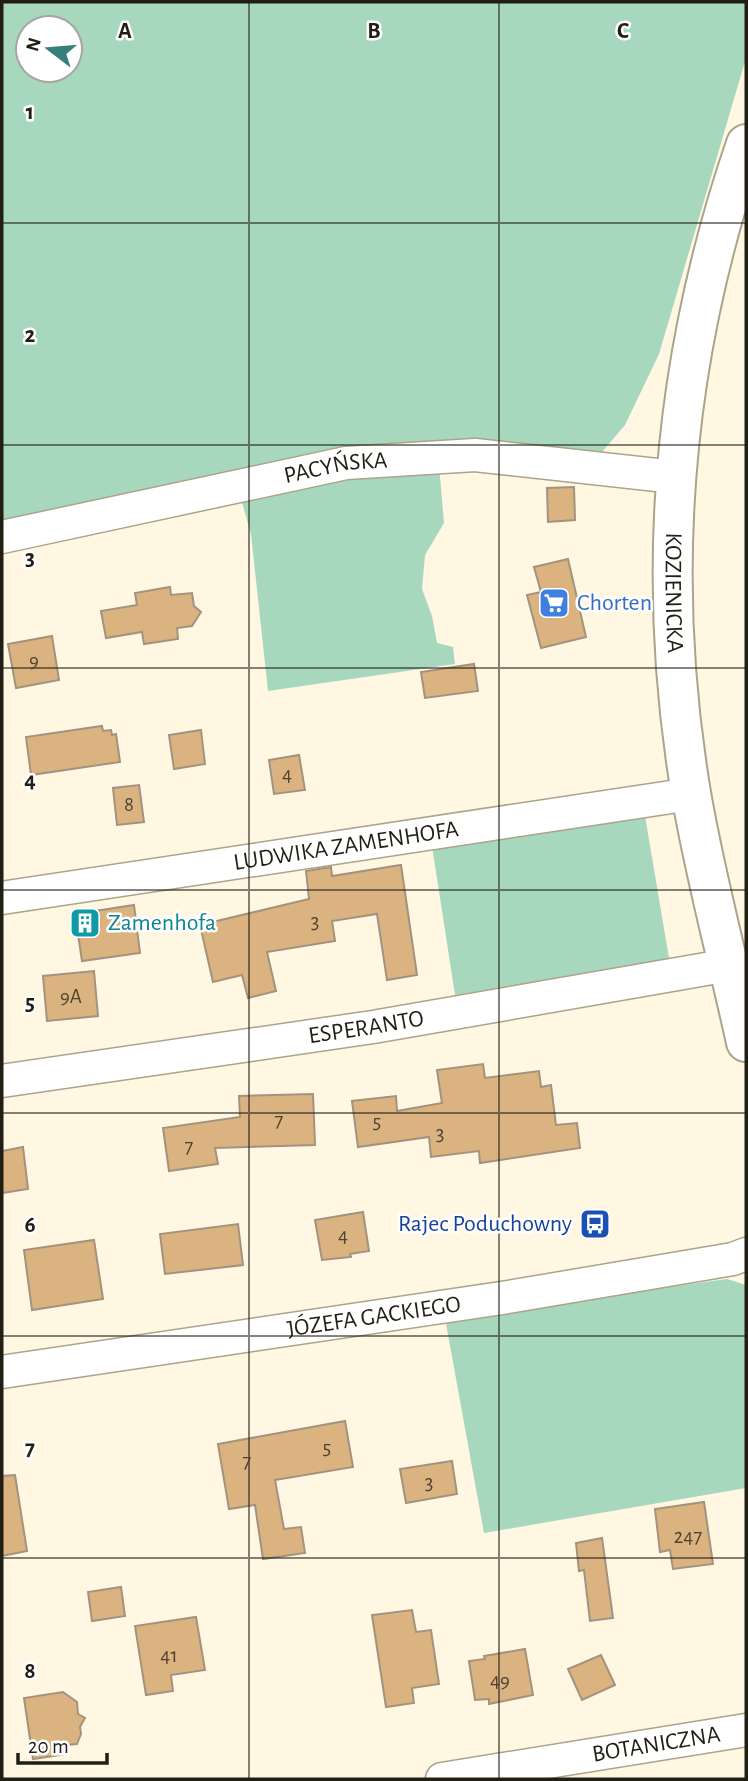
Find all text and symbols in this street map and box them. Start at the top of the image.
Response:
north arrow [14,14,84,84]
text: A [118,20,132,43]
text: B [367,20,381,43]
text: C [617,20,629,43]
text: N [23,36,45,54]
text: 1 [26,101,34,124]
text: 2 [25,324,36,347]
street label: PACYŃSKA [282,448,388,488]
street label: KOZIENICKA [661,532,687,654]
text: 3 [25,547,35,570]
supermarket icon: Chorten [537,586,571,620]
place label: Chorten [577,591,652,615]
house number: 9 [29,650,39,671]
house number: 4 [282,764,292,785]
text: 4 [24,769,36,792]
house number: 8 [124,794,134,815]
street label: LUDWIKA ZAMENHOFA [232,817,460,875]
building icon: Zamenhofa [68,906,102,940]
place label: Zamenhofa [108,911,216,935]
house number: 3 [311,911,319,932]
house number: 9A [60,986,82,1007]
text: 5 [25,992,35,1015]
street label: ESPERANTO [307,1006,426,1048]
house number: 7 [275,1110,284,1131]
house number: 5 [373,1111,381,1132]
house number: 3 [436,1123,444,1144]
house number: 7 [185,1136,194,1157]
bus stop icon: Rajec Poduchowny [578,1207,612,1241]
place label: Rajec Poduchowny [398,1212,572,1236]
text: 6 [24,1214,36,1237]
house number: 4 [338,1225,348,1246]
street label: JÓZEFA GACKIEGO [286,1292,462,1342]
text: 7 [25,1437,35,1460]
house number: 5 [323,1437,331,1458]
house number: 7 [243,1451,252,1472]
house number: 3 [425,1472,433,1493]
house number: 247 [674,1526,702,1547]
house number: 41 [160,1645,178,1666]
text: 8 [24,1660,36,1683]
house number: 49 [490,1670,510,1691]
scale bar [18,1722,107,1766]
street label: BOTANICZNA [590,1722,722,1767]
text: 20 m [28,1736,69,1757]

